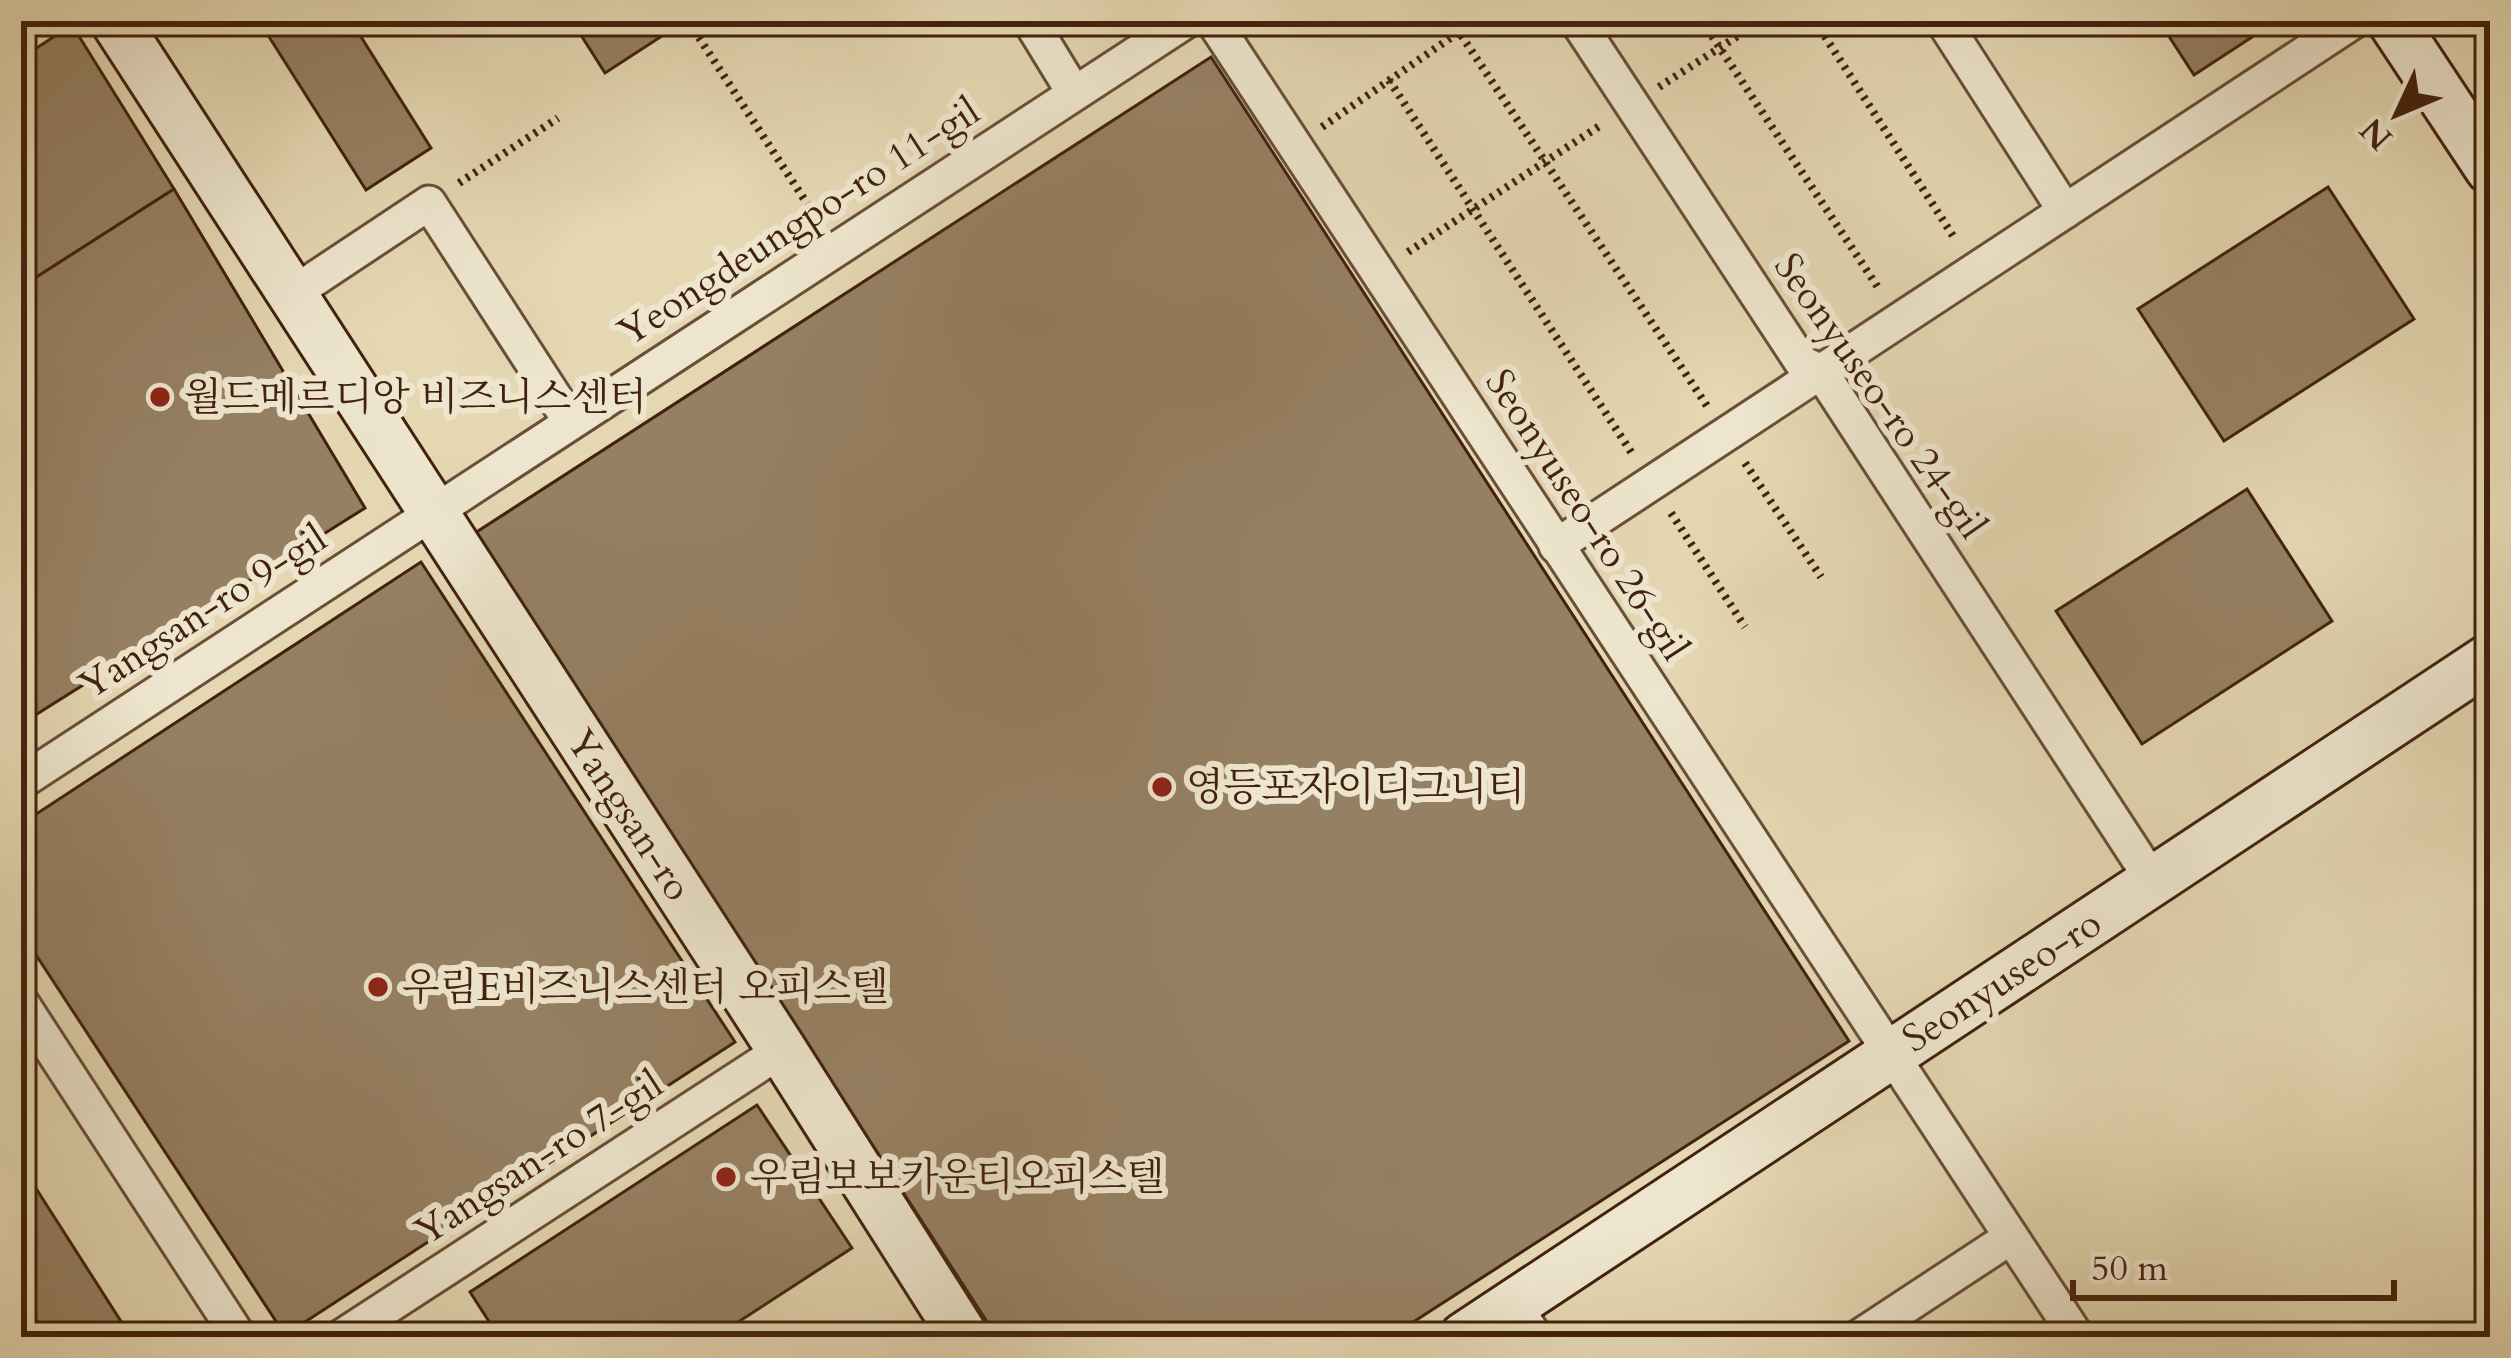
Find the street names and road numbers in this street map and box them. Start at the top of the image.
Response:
street label: Yeongdeungpo-ro 11-gil [608,85,990,359]
street label: Seonyuseo-ro 24-gil [1761,243,1999,550]
street label: Seonyuseo-ro 26-gil [1473,359,1701,671]
street label: Yangsan-ro 9-gil [69,512,337,712]
street label: Yangsan-ro [554,719,704,911]
street label: Seonyuseo-ro [1892,897,2112,1065]
street label: Yangsan-ro 7-gil [405,1058,673,1258]

